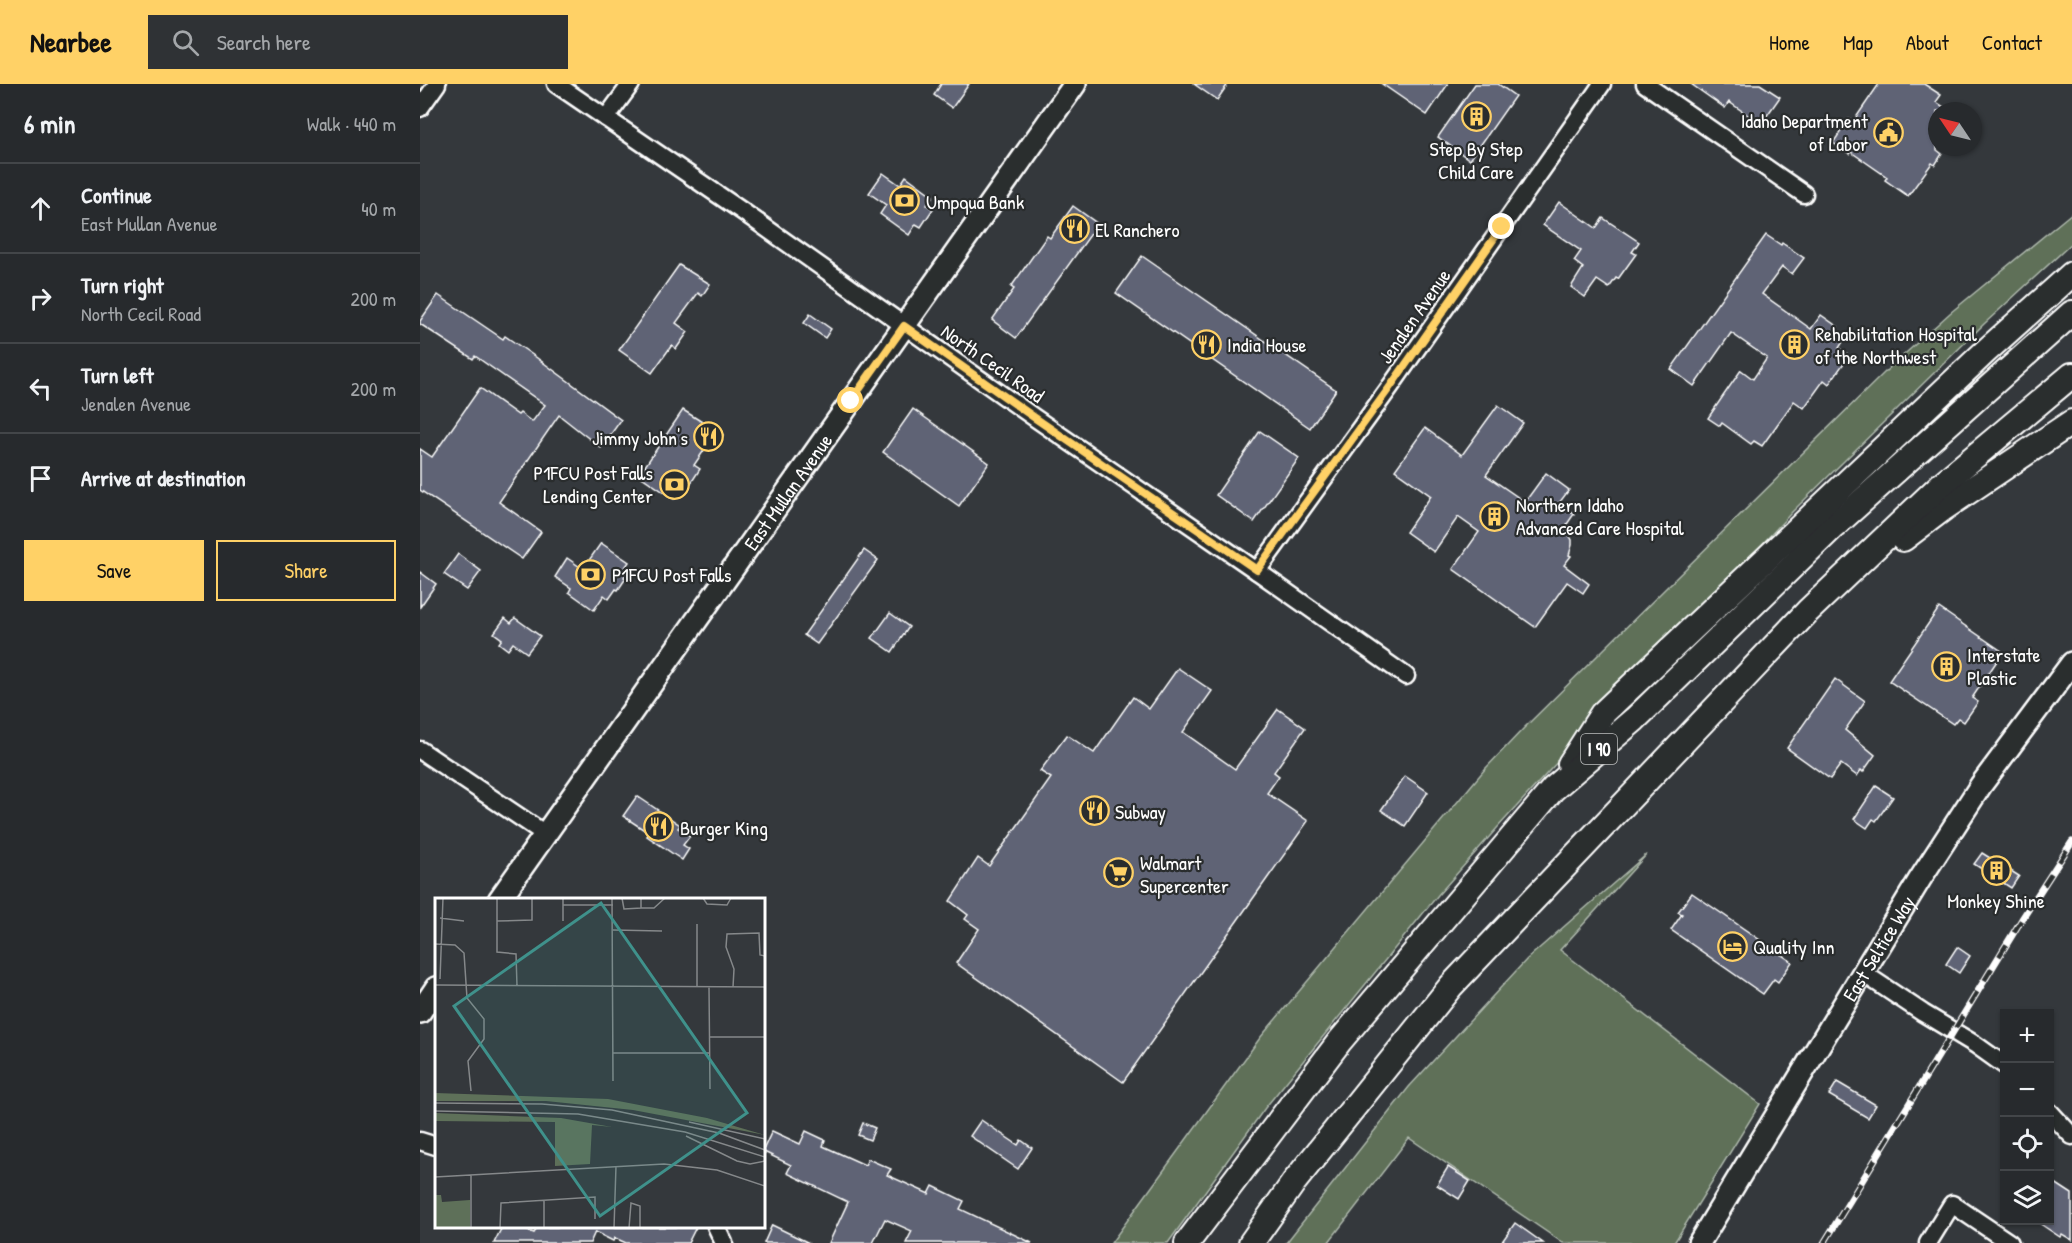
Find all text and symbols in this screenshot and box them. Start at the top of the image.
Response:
search box [148,15,568,69]
text: Nearbee [30,23,112,61]
icon: search [169,26,202,59]
text: Search here [217,27,311,57]
text: Home [1769,28,1810,57]
text: Map [1843,28,1873,57]
text: About [1906,28,1949,57]
text: Contact [1982,28,2042,57]
building icon: Step By Step Child Care [1460,101,1492,133]
north arrow [1928,102,1982,156]
text: 6 min [24,106,76,141]
place label: Idaho Department of Labor [1741,107,1869,157]
text: Walk · 440 m [307,110,396,137]
public building icon: Idaho Department of Labor [1873,116,1905,148]
place label: Step By Step Child Care [1430,135,1523,185]
text: Continue [81,180,152,210]
bank icon: Umpqua Bank [889,185,921,217]
place label: Umpqua Bank [926,188,1024,215]
icon: ahead [24,192,57,225]
text: 40 m [361,195,396,222]
text: East Mullan Avenue [81,210,218,237]
restaurant icon: El Ranchero [1058,213,1090,245]
route end [1488,213,1514,239]
place label: El Ranchero [1095,216,1180,243]
street label: Jenalen Avenue [1371,263,1457,369]
text: Turn right [81,270,164,300]
icon: right [24,282,57,315]
text: 200 m [351,285,396,312]
text: North Cecil Road [81,300,201,327]
street label: North Cecil Road [936,317,1050,409]
place label: Rehabilitation Hospital of the Northwest [1815,320,1977,370]
restaurant icon: India House [1190,328,1222,360]
building icon: Rehabilitation Hospital of the Northwest [1778,328,1810,360]
place label: India House [1227,331,1307,358]
text: Turn left [81,360,154,390]
icon: left [24,372,57,405]
text: 200 m [351,375,396,402]
route start [837,387,863,413]
text: Jenalen Avenue [81,390,191,417]
restaurant icon: Jimmy John's [693,421,725,453]
place label: Jimmy John's [592,424,688,451]
street label: East Mullan Avenue [737,428,838,555]
place label: P1FCU Post Falls Lending Center [534,459,653,509]
icon: arrive [24,462,57,495]
text: Arrive at destination [81,463,246,493]
bank icon: P1FCU Post Falls Lending Center [658,468,690,500]
place label: Northern Idaho Advanced Care Hospital [1516,491,1684,541]
building icon: Northern Idaho Advanced Care Hospital [1479,500,1511,532]
button: Save [24,540,204,601]
button: Share [216,540,396,601]
bank icon: P1FCU Post Falls [575,558,607,590]
place label: P1FCU Post Falls [612,561,732,588]
place label: Interstate Plastic [1967,641,2041,691]
building icon: Interstate Plastic [1930,650,1962,682]
road number: I 90 [1581,734,1617,764]
restaurant icon: Subway [1078,795,1110,827]
place label: Subway [1115,798,1166,825]
restaurant icon: Burger King [643,811,675,843]
place label: Burger King [680,814,768,841]
place label: Walmart Supercenter [1140,849,1229,899]
building icon: Monkey Shine [1980,854,2012,886]
supermarket icon: Walmart Supercenter [1103,857,1135,889]
place label: Monkey Shine [1947,887,2045,914]
street label: East Seltice Way [1836,890,1920,1006]
inset map [435,898,765,1228]
hotel icon: Quality Inn [1716,930,1748,962]
place label: Quality Inn [1753,933,1834,960]
map controls [2000,1009,2054,1225]
button: + [2000,1009,2054,1063]
button: − [2000,1063,2054,1117]
button: locate [2000,1117,2054,1171]
button: layers [2000,1171,2054,1225]

